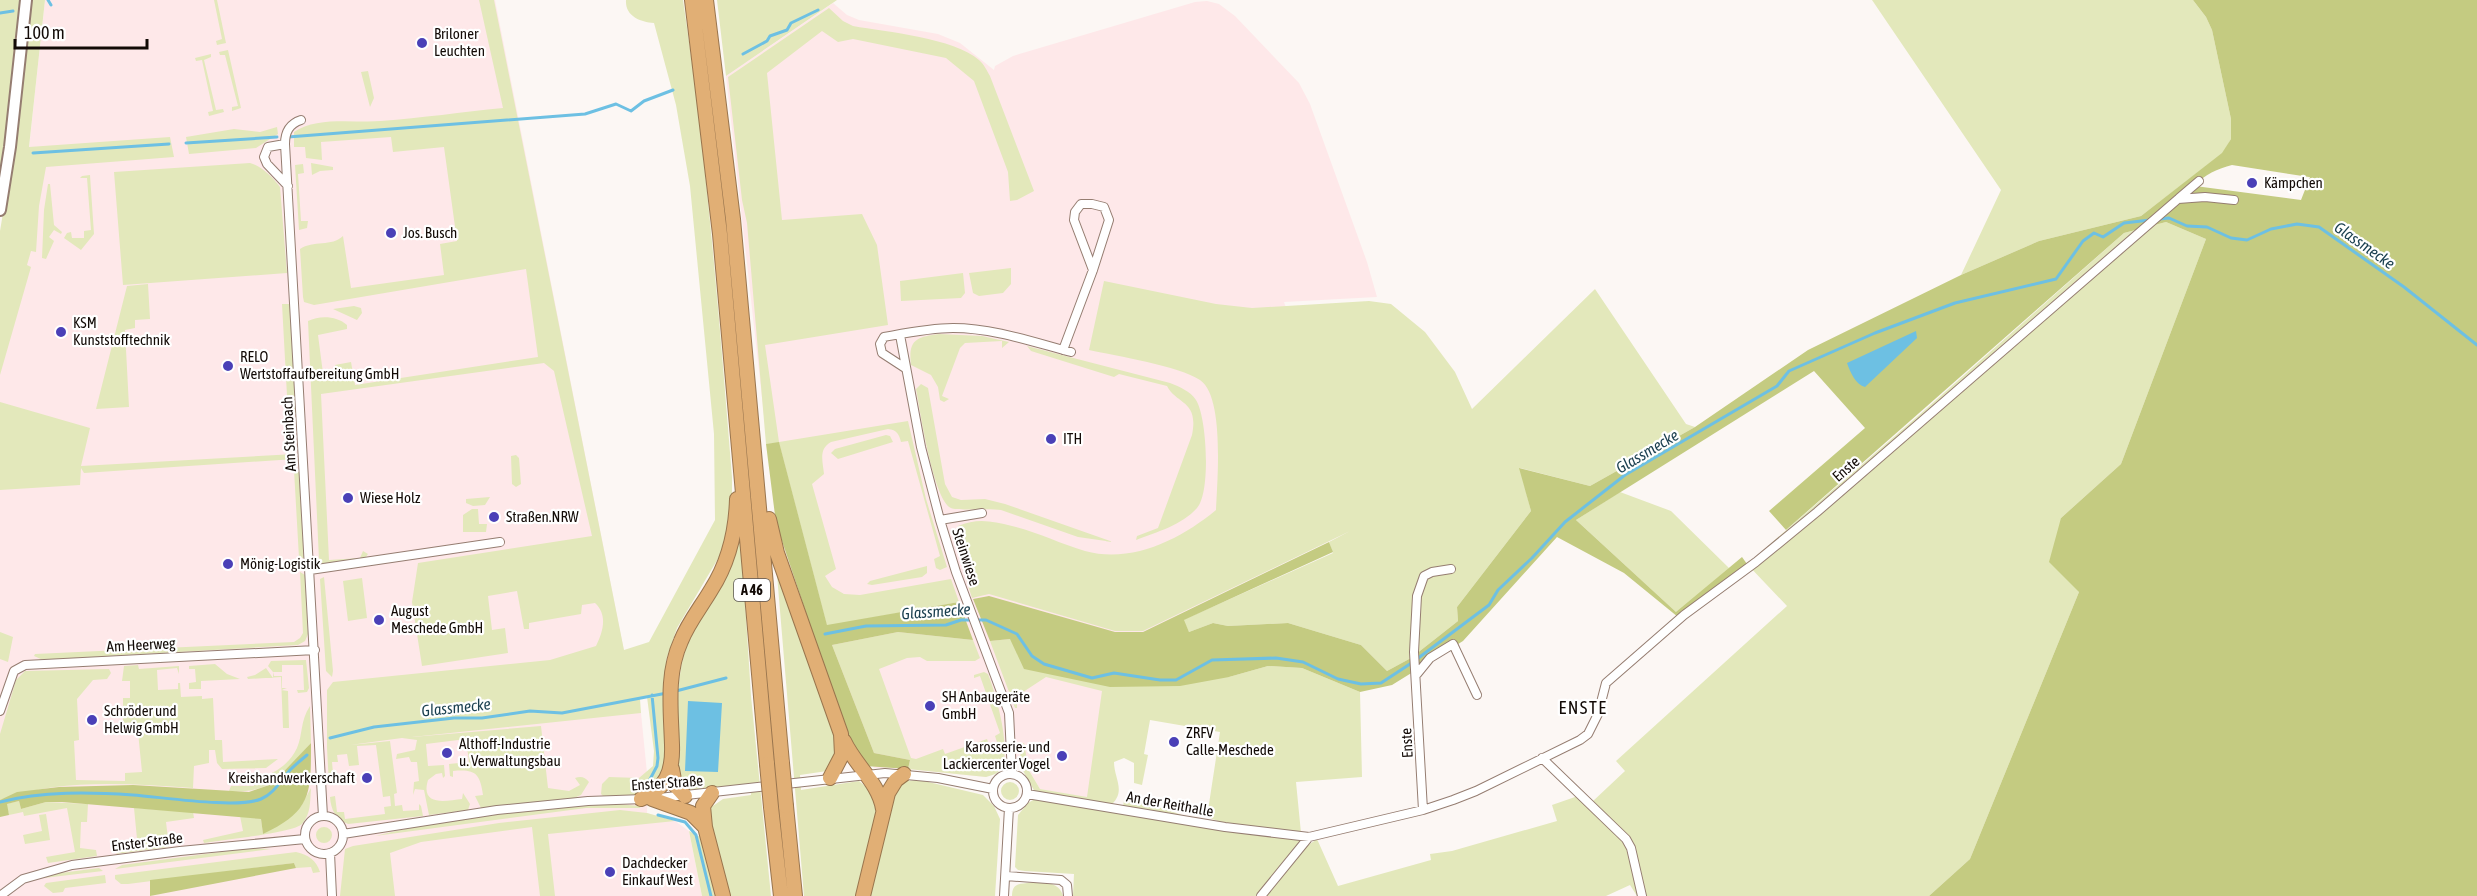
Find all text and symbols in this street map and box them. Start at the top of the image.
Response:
scale bar [15,12,147,50]
text: 100 m [24,22,65,43]
place label: Briloner Leuchten [434,25,485,59]
marker: Briloner Leuchten [415,36,429,50]
place label: Kämpchen [2264,174,2323,191]
marker: Kämpchen [2245,176,2259,190]
water label: Glassmecke [2331,218,2399,272]
place label: Jos. Busch [403,224,457,241]
marker: Jos. Busch [384,226,398,240]
place label: KSM Kunststofftechnik [73,314,170,348]
marker: KSM Kunststofftechnik [54,325,68,339]
place label: RELO Wertstoffaufbereitung GmbH [240,348,399,382]
marker: RELO Wertstoffaufbereitung GmbH [221,359,235,373]
street label: Am Steinbach [278,396,299,472]
water label: Glassmecke [1613,425,1681,477]
place label: ITH [1063,430,1082,447]
marker: ITH [1044,432,1058,446]
street label: Enste [1829,452,1863,485]
place label: Wiese Holz [360,489,421,506]
marker: Wiese Holz [341,491,355,505]
place label: Straßen.NRW [506,508,579,525]
marker: Straßen.NRW [487,510,501,524]
street label: Steinwiese [949,526,984,588]
place label: Mönig-Logistik [240,555,321,572]
marker: Mönig-Logistik [221,557,235,571]
road number: A 46 [734,579,770,601]
water label: Glassmecke [901,600,971,622]
place label: August Meschede GmbH [391,602,483,636]
marker: August Meschede GmbH [372,613,386,627]
street label: Am Heerweg [106,634,176,655]
place label: SH Anbaugeräte GmbH [942,688,1030,722]
water label: Glassmecke [420,694,492,720]
district label: ENSTE [1559,697,1607,718]
marker: SH Anbaugeräte GmbH [923,699,937,713]
place label: Schröder und Helwig GmbH [104,702,179,736]
marker: Schröder und Helwig GmbH [85,713,99,727]
place label: ZRFV Calle-Meschede [1186,724,1274,758]
street label: Enste [1397,727,1416,758]
place label: Althoff-Industrie u. Verwaltungsbau [459,735,561,769]
marker: ZRFV Calle-Meschede [1167,735,1181,749]
place label: Karosserie- und Lackiercenter Vogel [943,738,1050,772]
marker: Althoff-Industrie u. Verwaltungsbau [440,746,454,760]
marker: Karosserie- und Lackiercenter Vogel [1055,749,1069,763]
place label: Kreishandwerkerschaft [228,769,355,786]
marker: Kreishandwerkerschaft [360,771,374,785]
street label: Enster Straße [630,771,704,793]
street label: An der Reithalle [1125,787,1215,820]
street label: Enster Straße [110,829,184,854]
place label: Dachdecker Einkauf West [622,854,693,888]
marker: Dachdecker Einkauf West [603,865,617,879]

